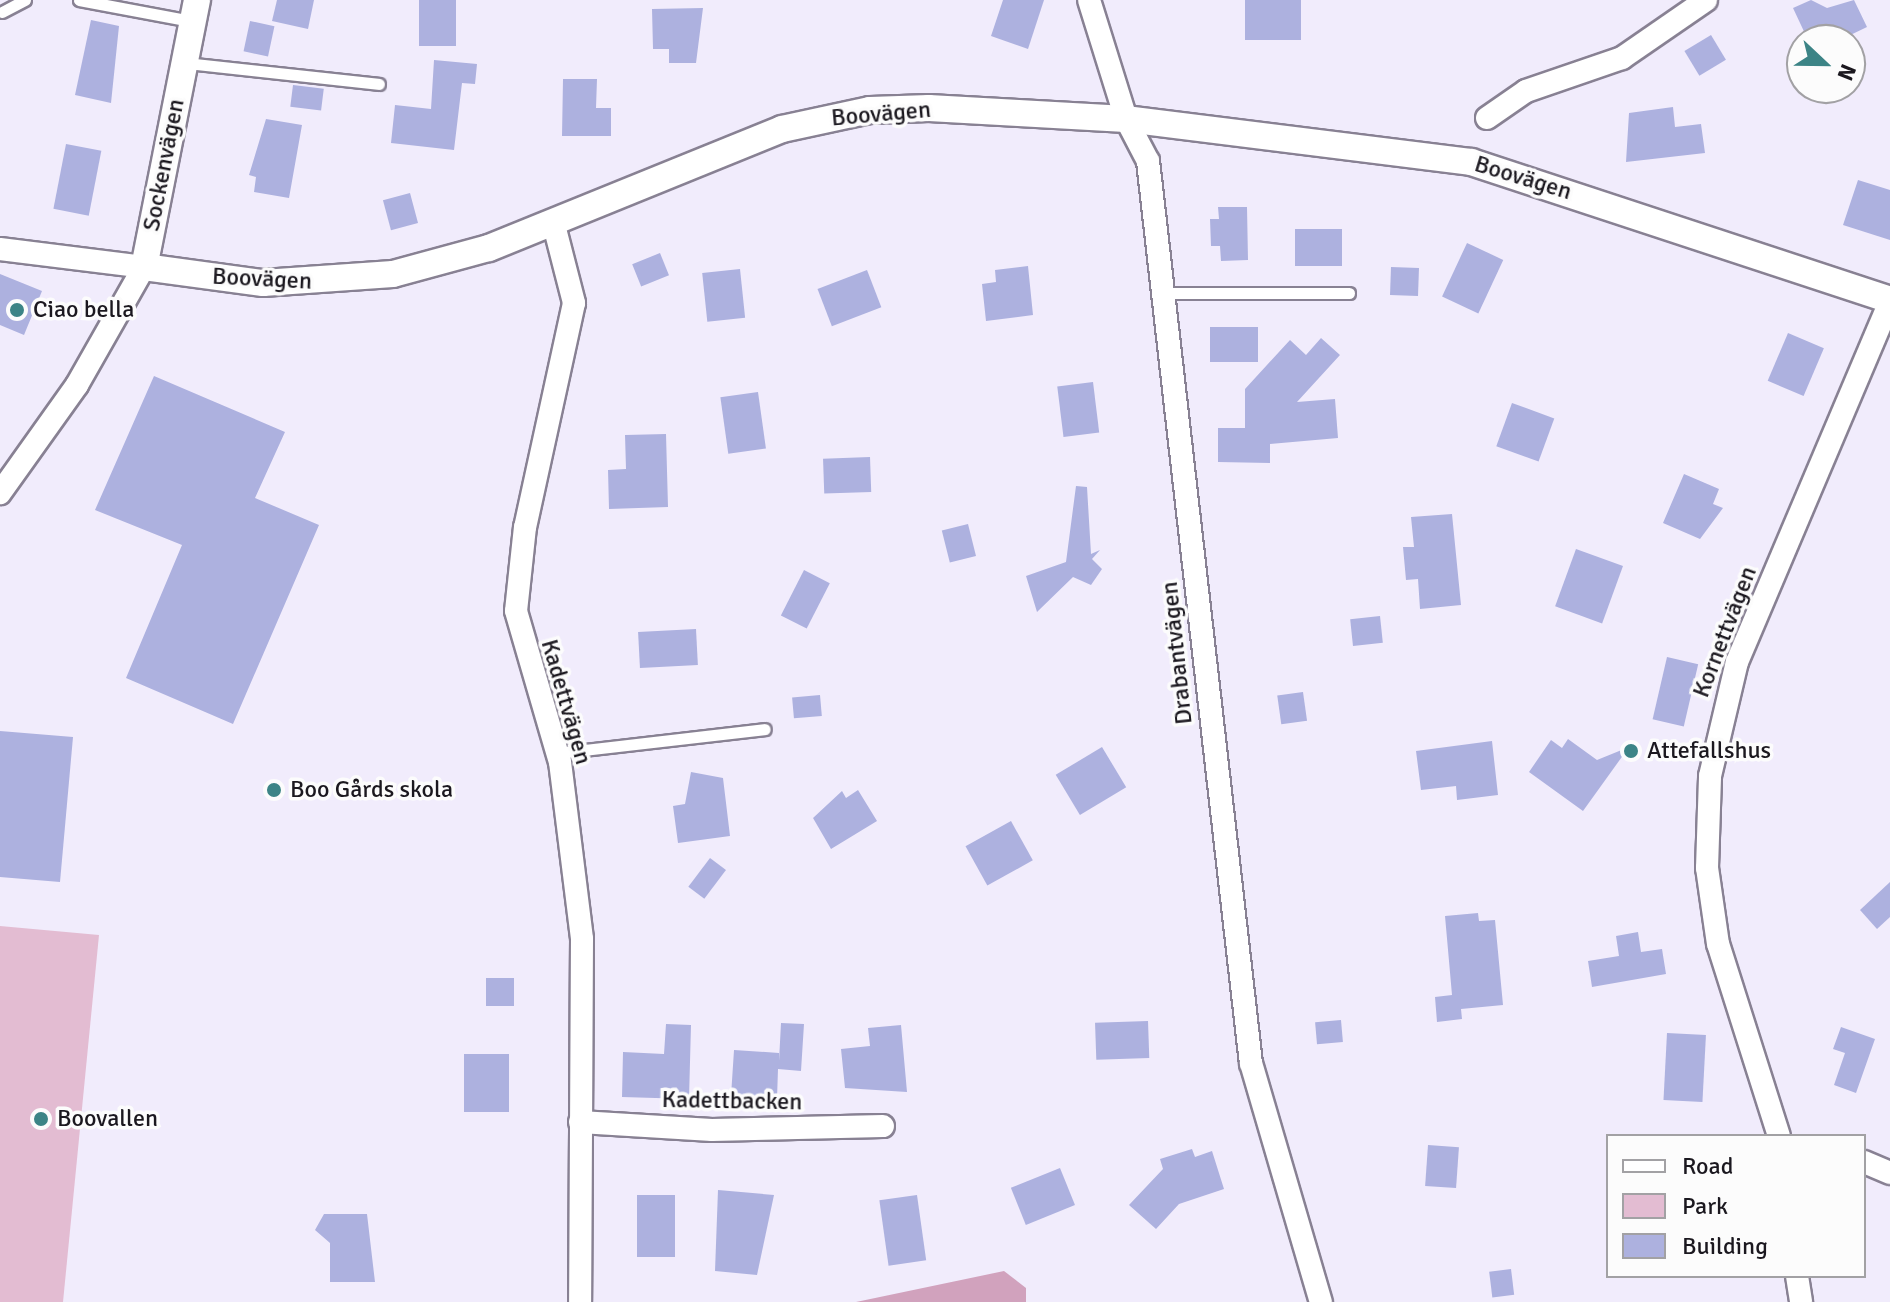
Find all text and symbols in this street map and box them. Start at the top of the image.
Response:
north arrow [1786,24,1866,104]
text: N [1831,60,1862,85]
street label: Boovägen [830,95,932,133]
street label: Sockenvägen [137,96,191,234]
street label: Boovägen [1471,150,1575,206]
street label: Boovägen [211,262,313,296]
place label: Ciao bella [33,296,135,324]
marker: Ciao bella [8,301,26,319]
street label: Kornettvägen [1687,562,1763,702]
street label: Drabantvägen [1155,580,1199,726]
street label: Kadettvägen [534,636,598,768]
place label: Attefallshus [1647,737,1771,765]
marker: Attefallshus [1622,742,1640,760]
place label: Boo Gårds skola [290,776,453,804]
marker: Boo Gårds skola [265,781,283,799]
street label: Kadettbacken [661,1085,803,1117]
place label: Boovallen [57,1105,158,1133]
marker: Boovallen [32,1110,50,1128]
legend [1606,1134,1866,1278]
text: Road [1682,1151,1733,1181]
text: Park [1682,1191,1728,1221]
text: Building [1682,1231,1768,1261]

